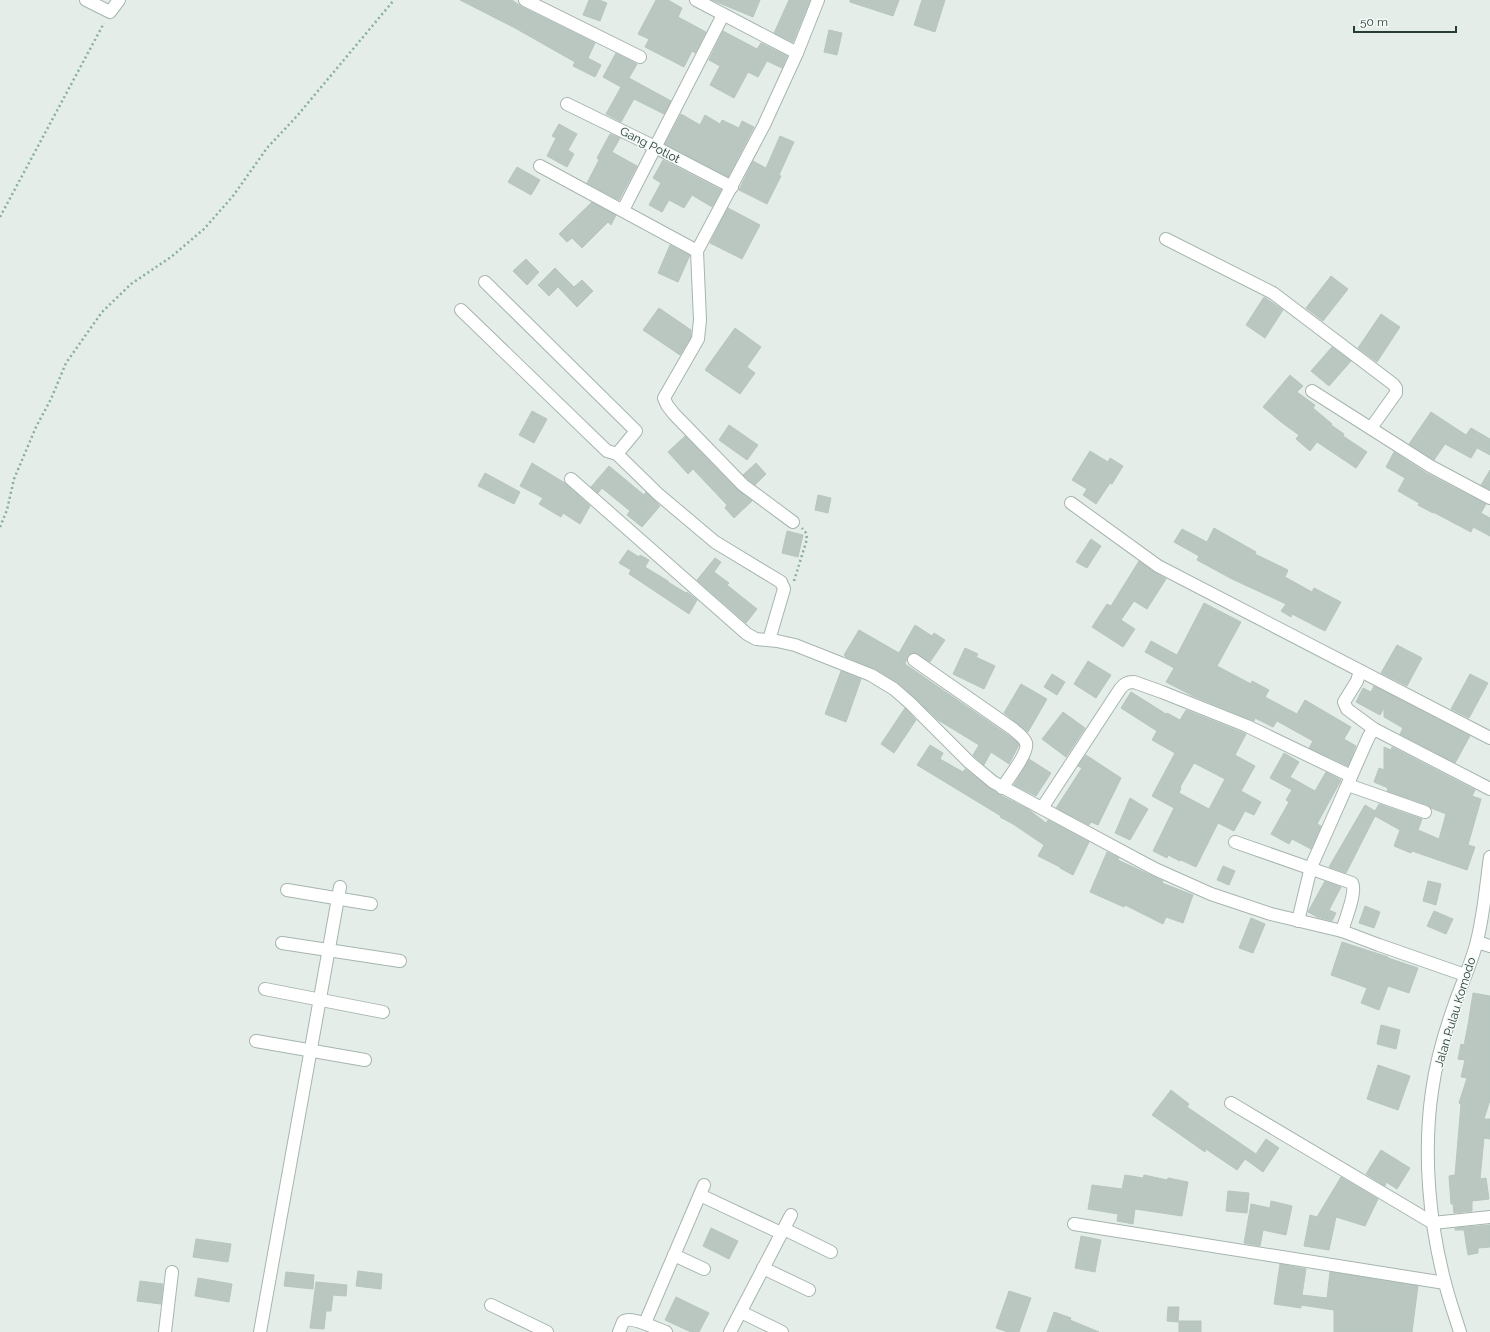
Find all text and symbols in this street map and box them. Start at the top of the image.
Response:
scale bar [1354,8,1456,34]
text: 50 m [1360,15,1388,29]
street label: Gang Potlot [618,124,682,166]
street label: Jalan Pulau Komodo [1432,955,1478,1069]

